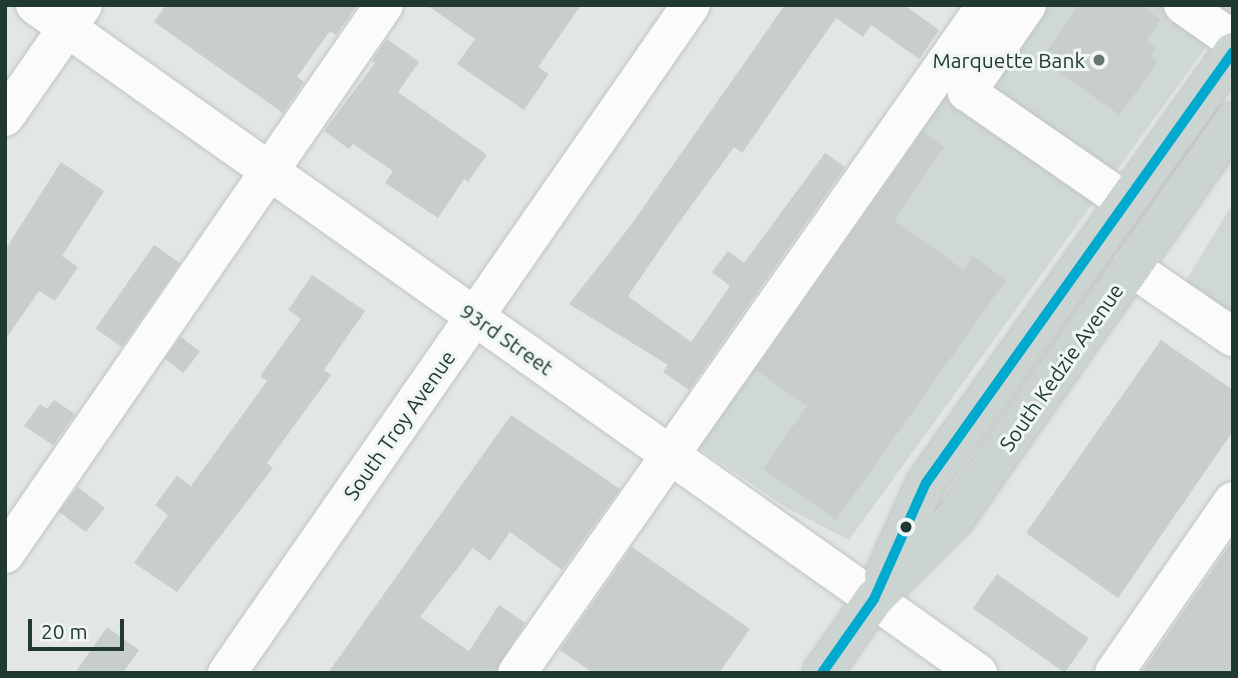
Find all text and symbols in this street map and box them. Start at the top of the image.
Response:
place label: Marquette Bank [933,47,1085,73]
marker: Marquette Bank [1091,52,1107,68]
street label: South Kedzie Avenue [994,278,1128,456]
street label: 93rd Street [456,298,558,380]
street label: South Troy Avenue [338,345,460,505]
unlabelled marker [899,520,913,534]
scale bar [32,604,128,648]
text: 20 m [41,619,88,643]

